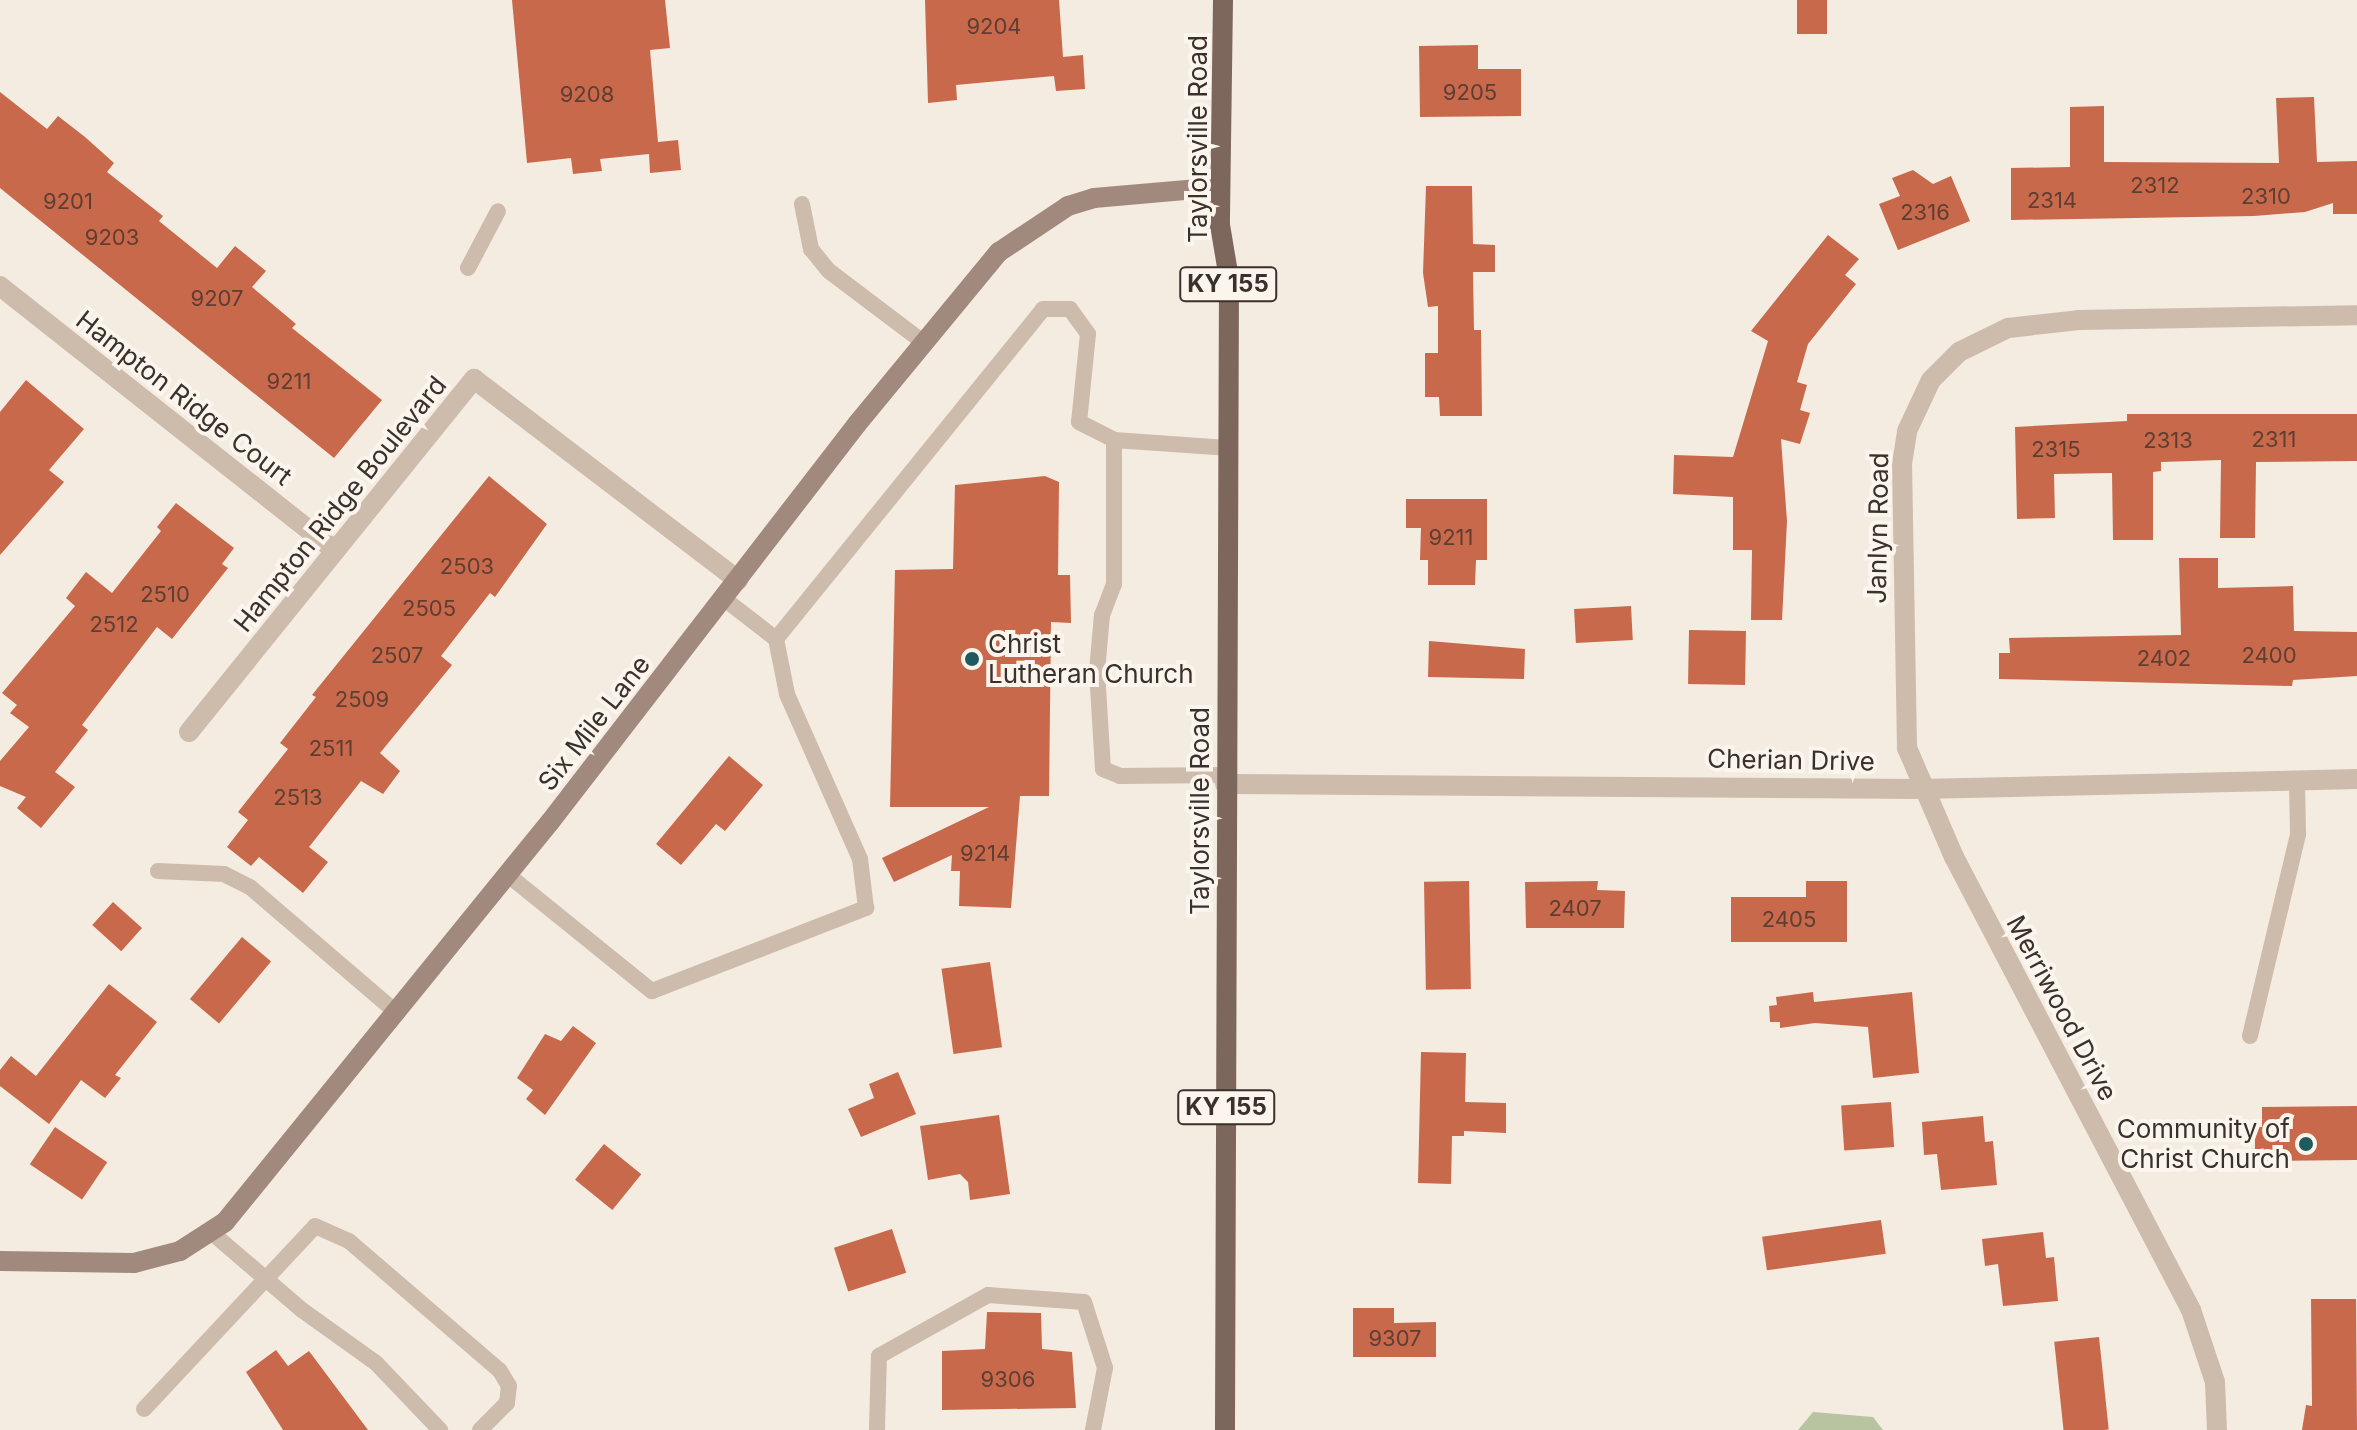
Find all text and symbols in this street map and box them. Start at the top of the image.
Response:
house number: 9204 [966,14,1022,40]
street label: Taylorsville Road [1182,35,1214,243]
house number: 9205 [1443,80,1497,106]
house number: 9208 [560,82,614,108]
house number: 2312 [2130,173,2180,199]
house number: 2310 [2241,184,2291,210]
house number: 2314 [2027,188,2077,214]
house number: 9201 [43,189,93,215]
house number: 2316 [1900,200,1950,226]
house number: 9203 [85,225,139,251]
road number: KY 155 [1178,264,1278,304]
house number: 9207 [191,286,243,312]
street label: Hampton Ridge Court [70,304,298,492]
house number: 9211 [267,369,311,395]
street label: Hampton Ridge Boulevard [227,370,453,638]
house number: 2311 [2252,427,2296,453]
house number: 2313 [2143,428,2193,454]
house number: 2315 [2031,437,2081,463]
street label: Janlyn Road [1861,452,1895,604]
house number: 9211 [1429,525,1473,551]
house number: 2503 [440,554,494,580]
house number: 2510 [140,582,190,608]
house number: 2505 [402,596,456,622]
house number: 2512 [89,612,139,638]
place label: Christ Lutheran Church [988,628,1193,690]
house number: 2507 [371,643,423,669]
house number: 2400 [2241,643,2297,669]
house number: 2402 [2137,646,2191,672]
street label: Six Mile Lane [532,649,656,797]
marker: Christ Lutheran Church [963,650,981,668]
house number: 2509 [335,687,389,713]
street label: Taylorsville Road [1184,707,1216,915]
house number: 2511 [309,736,353,762]
street label: Cherian Drive [1707,743,1875,777]
house number: 2513 [273,785,323,811]
house number: 9214 [960,841,1010,867]
house number: 2407 [1548,896,1602,922]
house number: 2405 [1762,907,1816,933]
street label: Merriwood Drive [2000,910,2124,1106]
road number: KY 155 [1176,1087,1276,1127]
place label: Community of Christ Church [2117,1113,2290,1174]
marker: Community of Christ Church [2297,1135,2315,1153]
house number: 9307 [1368,1326,1422,1352]
house number: 9306 [981,1367,1035,1393]

